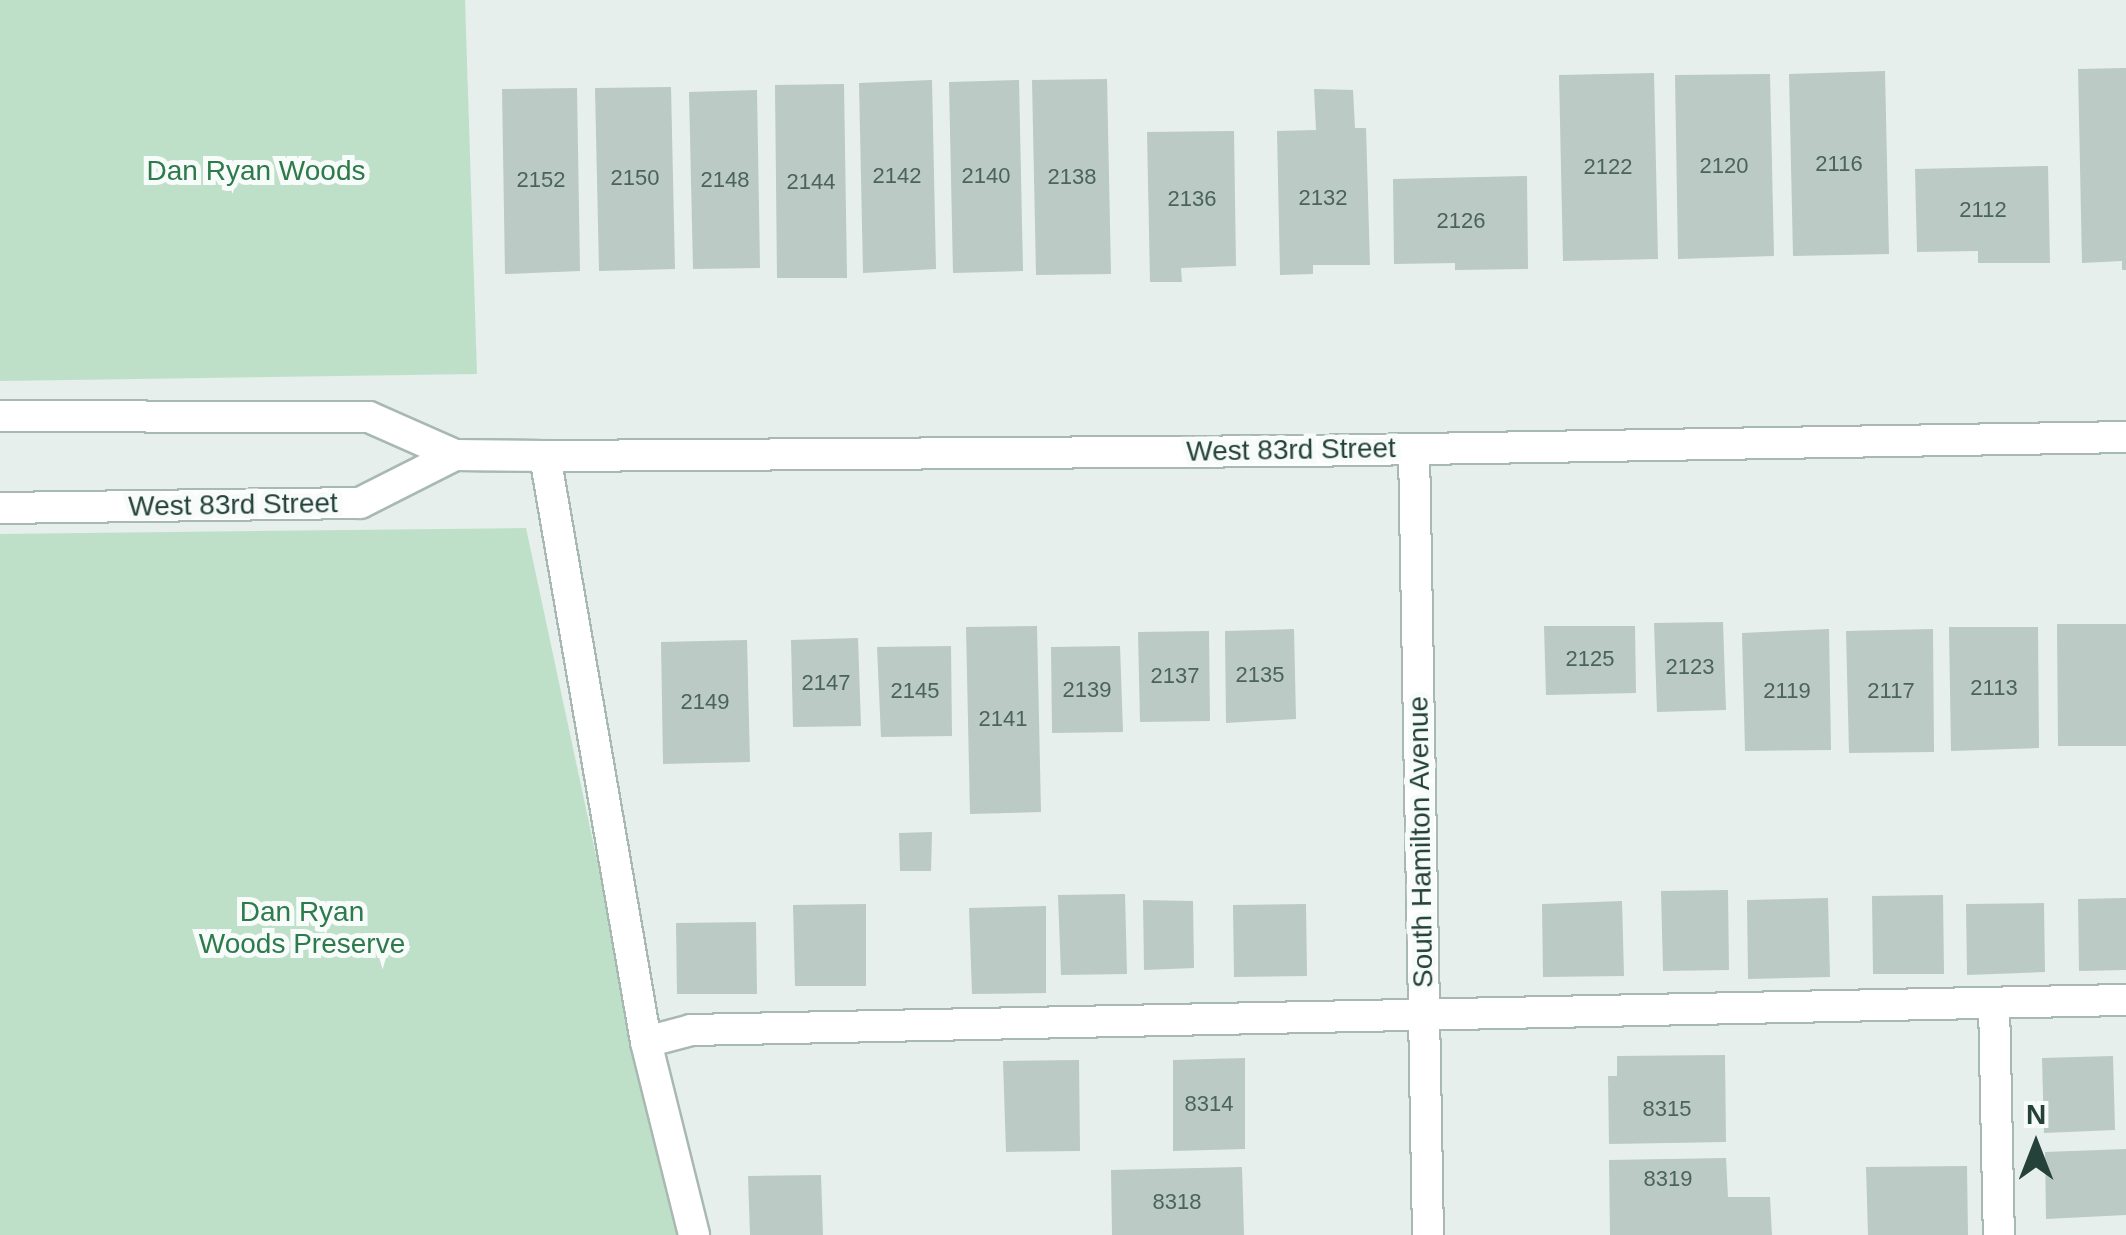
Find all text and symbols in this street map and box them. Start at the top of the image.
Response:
house number: 2116 [1815,151,1863,177]
house number: 2120 [1700,153,1748,179]
park label: Dan Ryan Woods [147,154,365,188]
house number: 2122 [1584,154,1632,180]
house number: 2142 [873,163,921,189]
house number: 2140 [962,163,1010,189]
house number: 2138 [1048,164,1096,190]
house number: 2150 [611,165,659,191]
house number: 2152 [517,167,565,193]
house number: 2148 [701,167,749,193]
house number: 2144 [787,169,835,195]
house number: 2132 [1299,185,1347,211]
house number: 2136 [1168,186,1216,212]
house number: 2112 [1959,197,2007,223]
house number: 2126 [1437,208,1485,234]
street label: West 83rd Street [1186,431,1396,469]
street label: West 83rd Street [128,486,338,524]
house number: 2125 [1566,646,1614,672]
house number: 2123 [1666,654,1714,680]
house number: 2135 [1236,662,1284,688]
house number: 2137 [1151,663,1199,689]
house number: 2147 [802,670,850,696]
house number: 2113 [1970,675,2018,701]
house number: 2139 [1063,677,1111,703]
house number: 2145 [891,678,939,704]
house number: 2119 [1763,678,1811,704]
house number: 2117 [1867,678,1915,704]
house number: 2149 [681,689,729,715]
street label: South Hamilton Avenue [1402,695,1440,989]
house number: 2141 [979,706,1027,732]
park label: Dan Ryan Woods Preserve [199,895,405,961]
house number: 8314 [1185,1091,1233,1117]
north arrow [1986,1095,2086,1195]
house number: 8315 [1643,1096,1691,1122]
text: N [2026,1099,2046,1130]
house number: 8319 [1644,1166,1692,1192]
house number: 8318 [1153,1189,1201,1215]

